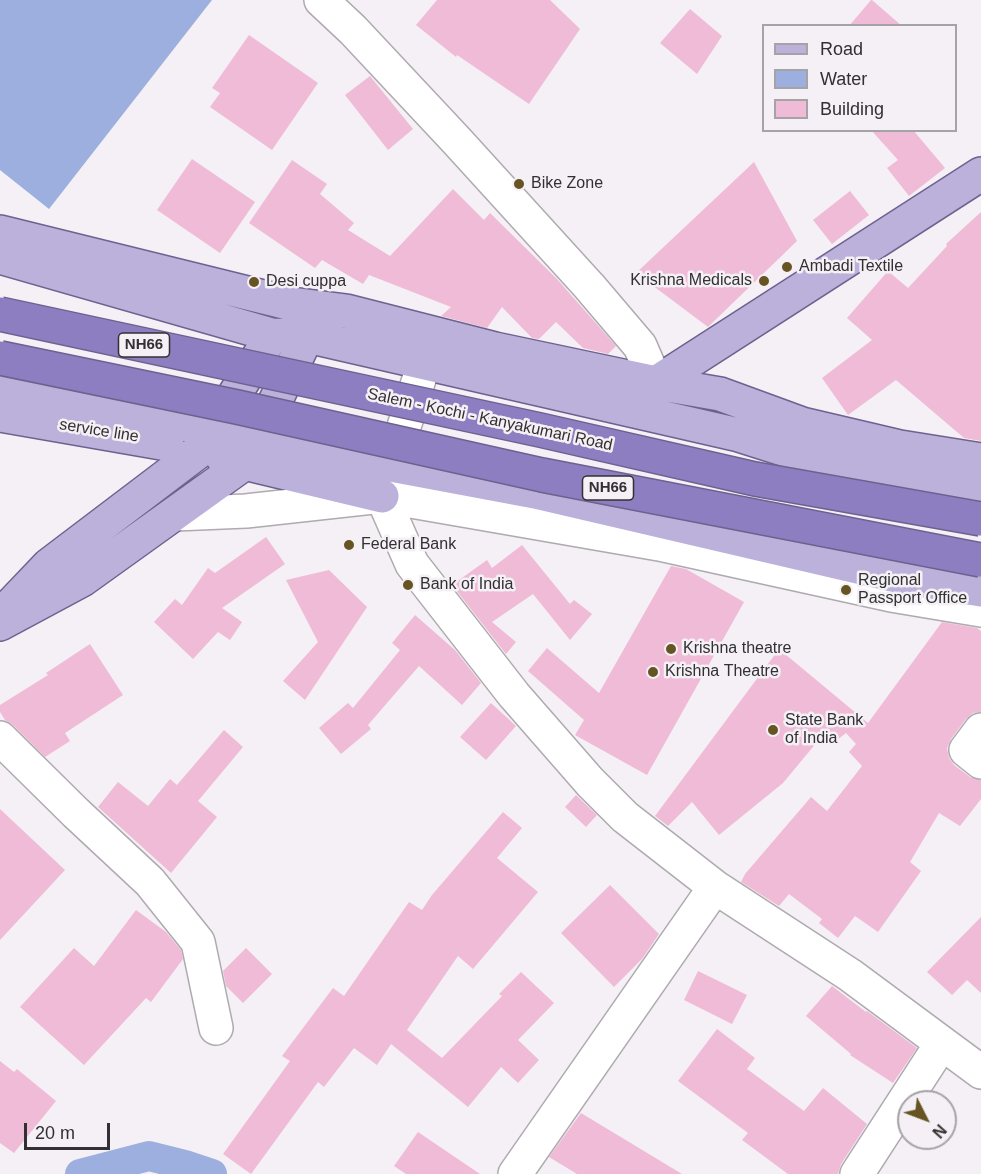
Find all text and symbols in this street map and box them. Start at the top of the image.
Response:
legend [762,24,957,132]
text: Road [820,39,863,59]
text: Water [820,69,867,89]
text: Building [820,99,884,119]
place label: Bike Zone [531,174,603,194]
marker: Bike Zone [512,177,526,191]
place label: Ambadi Textile [799,257,903,277]
marker: Ambadi Textile [780,260,794,274]
place label: Krishna Medicals [630,271,752,291]
place label: Desi cuppa [266,272,346,292]
marker: Krishna Medicals [757,274,771,288]
marker: Desi cuppa [247,275,261,289]
road number: NH66 [118,333,170,357]
street label: Salem - Kochi - Kanyakumari Road [366,385,614,455]
street label: service line [58,415,140,447]
road number: NH66 [582,476,634,500]
place label: Federal Bank [361,535,456,555]
marker: Federal Bank [342,538,356,552]
place label: Regional Passport Office [858,571,967,609]
place label: Bank of India [420,575,513,595]
marker: Bank of India [401,578,415,592]
marker: Regional Passport Office [839,583,853,597]
place label: Krishna theatre [683,639,792,659]
marker: Krishna theatre [664,642,678,656]
place label: Krishna Theatre [665,662,779,682]
marker: Krishna Theatre [646,665,660,679]
place label: State Bank of India [785,711,863,749]
marker: State Bank of India [766,723,780,737]
north arrow [897,1090,957,1150]
scale bar [27,1111,112,1149]
text: N [929,1121,949,1141]
text: 20 m [35,1123,75,1143]

